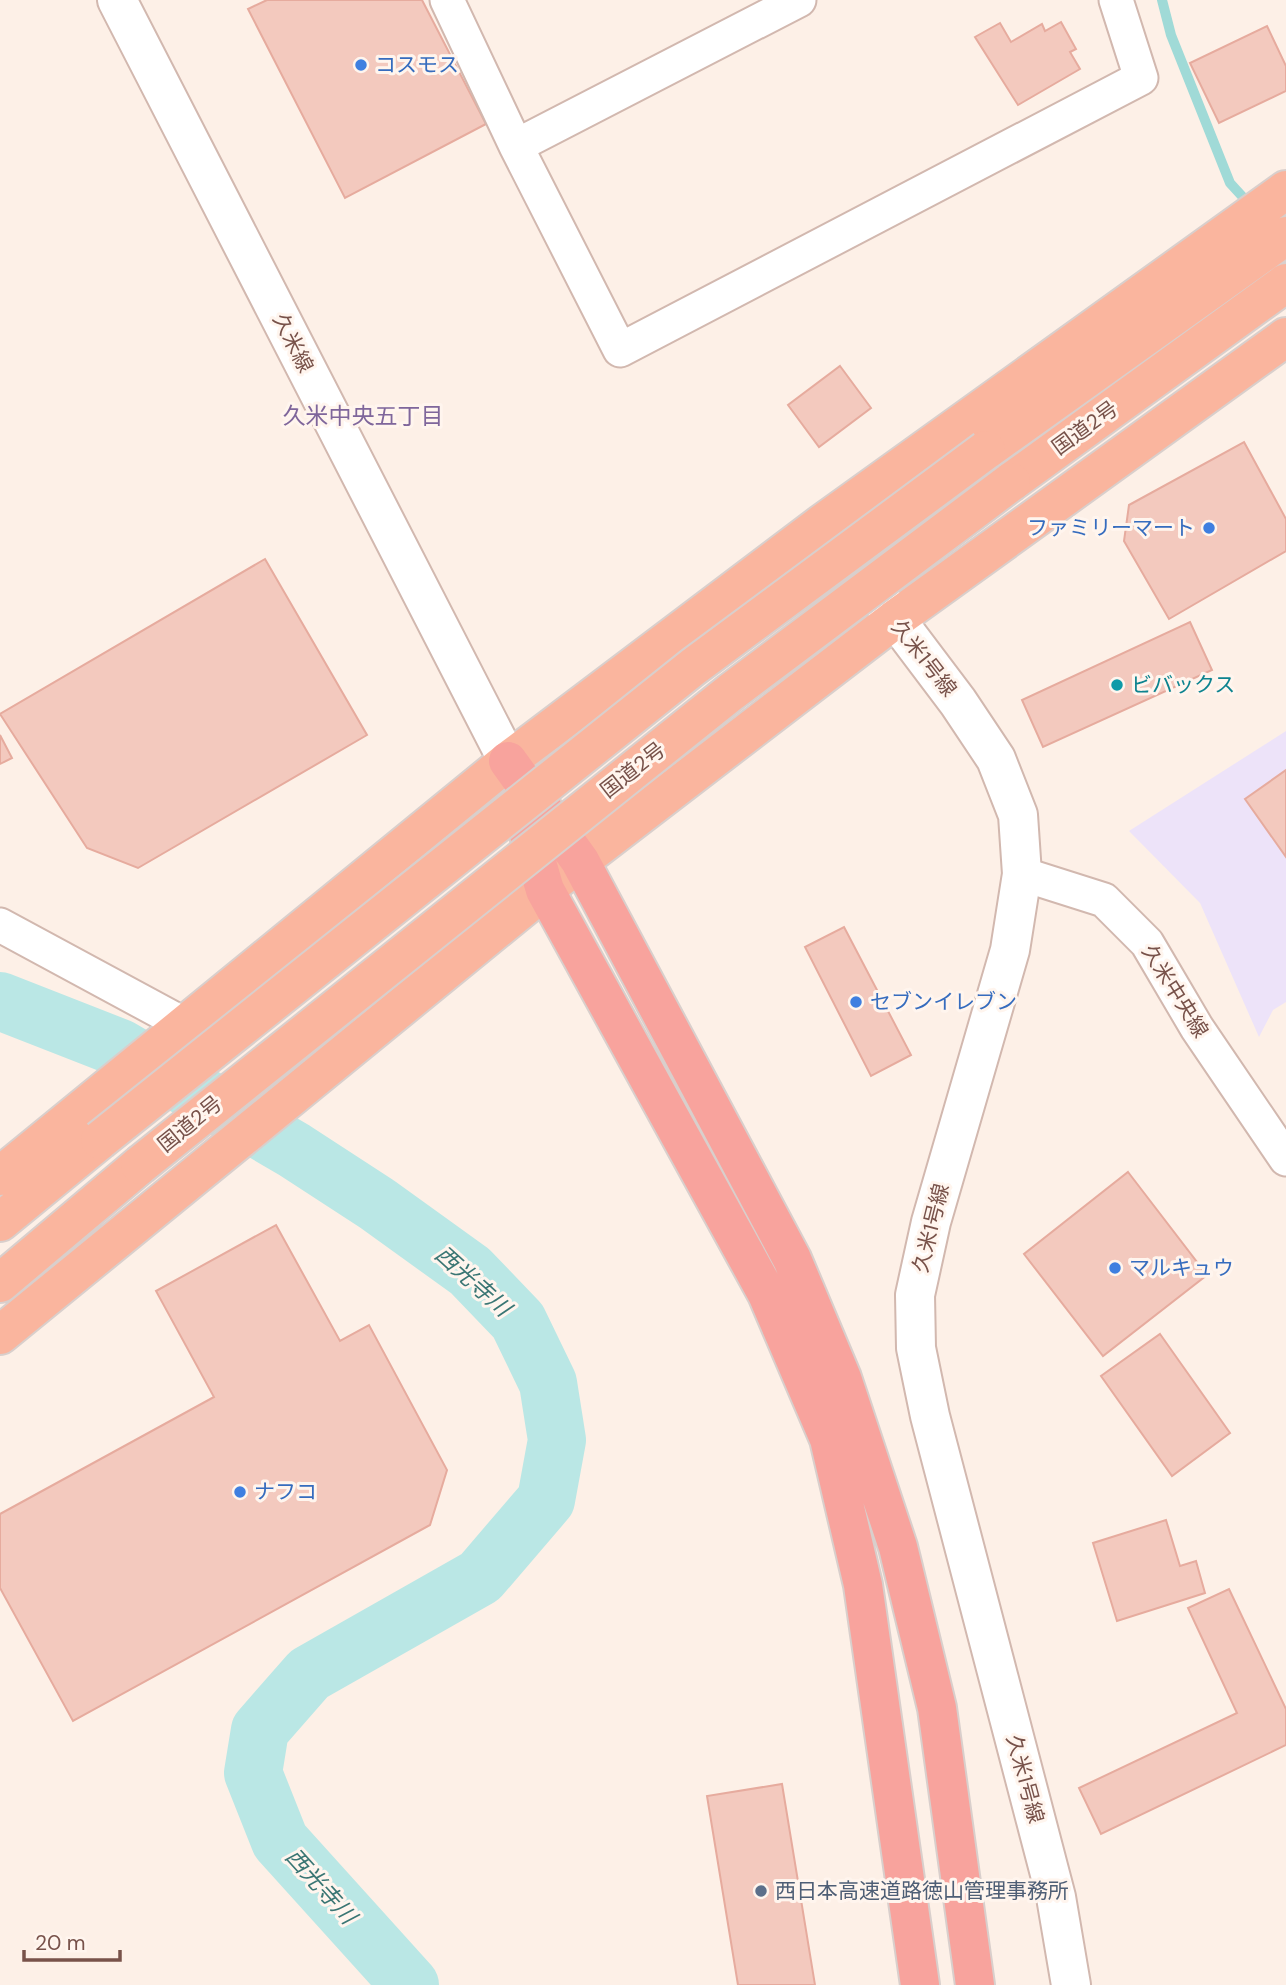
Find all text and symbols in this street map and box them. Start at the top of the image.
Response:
place label: コスモス [375,51,459,79]
marker: コスモス [353,57,369,73]
street label: 久米線 [266,309,320,377]
street label: 国道2号 [1046,395,1124,461]
district label: 久米中央五丁目 [283,401,444,431]
place label: ファミリーマート [1027,514,1195,542]
marker: ファミリーマート [1201,520,1217,536]
street label: 久米1号線 [885,614,963,702]
place label: ビバックス [1131,671,1235,699]
marker: ビバックス [1109,677,1125,693]
street label: 国道2号 [595,736,671,804]
street label: 久米中央線 [1135,939,1215,1043]
place label: セブンイレブン [870,988,1017,1016]
marker: セブンイレブン [848,994,864,1010]
street label: 国道2号 [152,1089,228,1159]
street label: 久米1号線 [906,1181,956,1275]
water label: 西光寺川 [429,1239,519,1325]
place label: マルキュウ [1129,1254,1234,1282]
marker: マルキュウ [1107,1260,1123,1276]
place label: ナフコ [254,1478,317,1506]
marker: ナフコ [232,1484,248,1500]
street label: 久米1号線 [1000,1732,1050,1826]
water label: 西光寺川 [279,1842,365,1932]
place label: 西日本高速道路徳山管理事務所 [775,1877,1069,1905]
marker: 西日本高速道路徳山管理事務所 [753,1883,769,1899]
scale bar [24,1918,121,1962]
text: 20 m [35,1929,86,1957]

